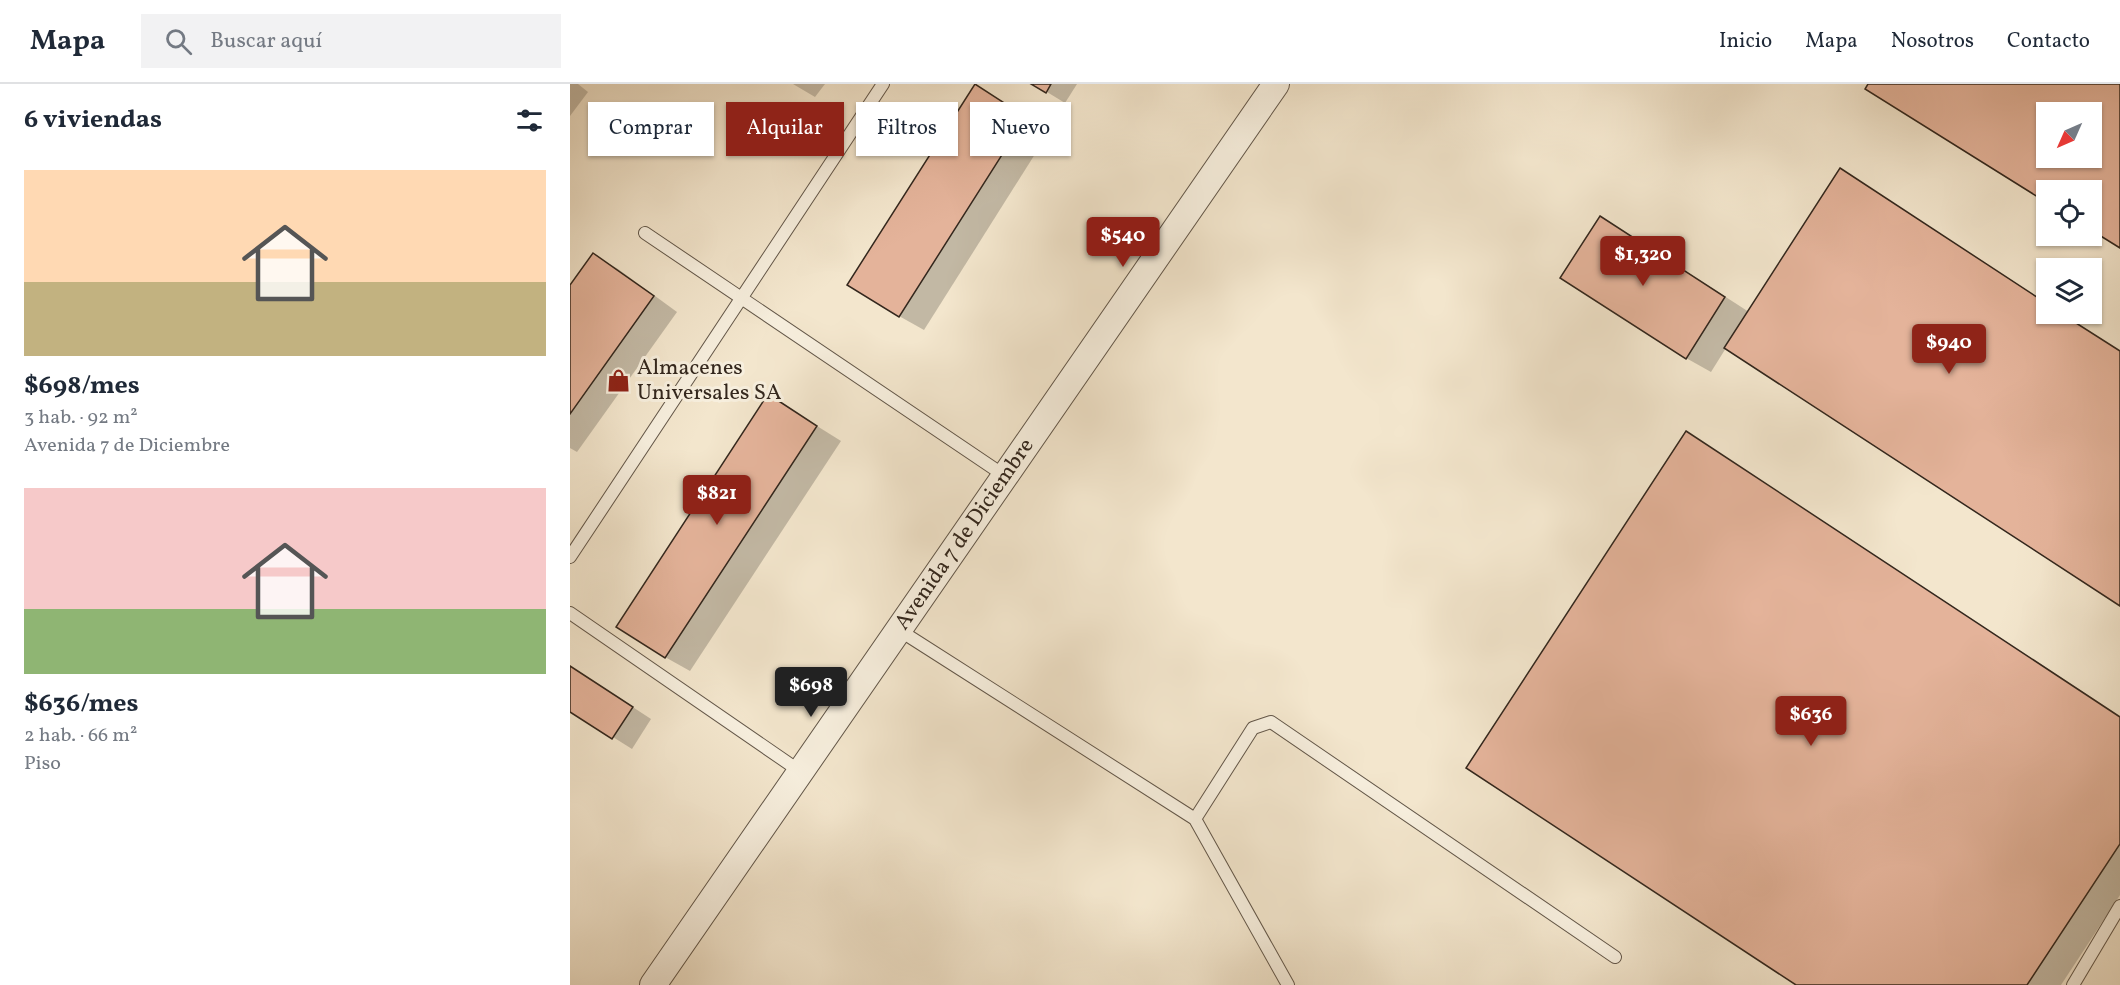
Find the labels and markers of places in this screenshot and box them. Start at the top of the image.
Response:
pin: $540 [1087,217,1159,268]
pin: $1,320 [1594,236,1692,287]
pin: $940 [1913,324,1985,375]
place label: Almacenes Universales SA [637,353,781,409]
shop icon: Almacenes Universales SA [606,368,632,394]
pin: $821 [681,475,753,526]
pin: $698 [775,667,847,718]
pin: $636 [1775,696,1847,747]

